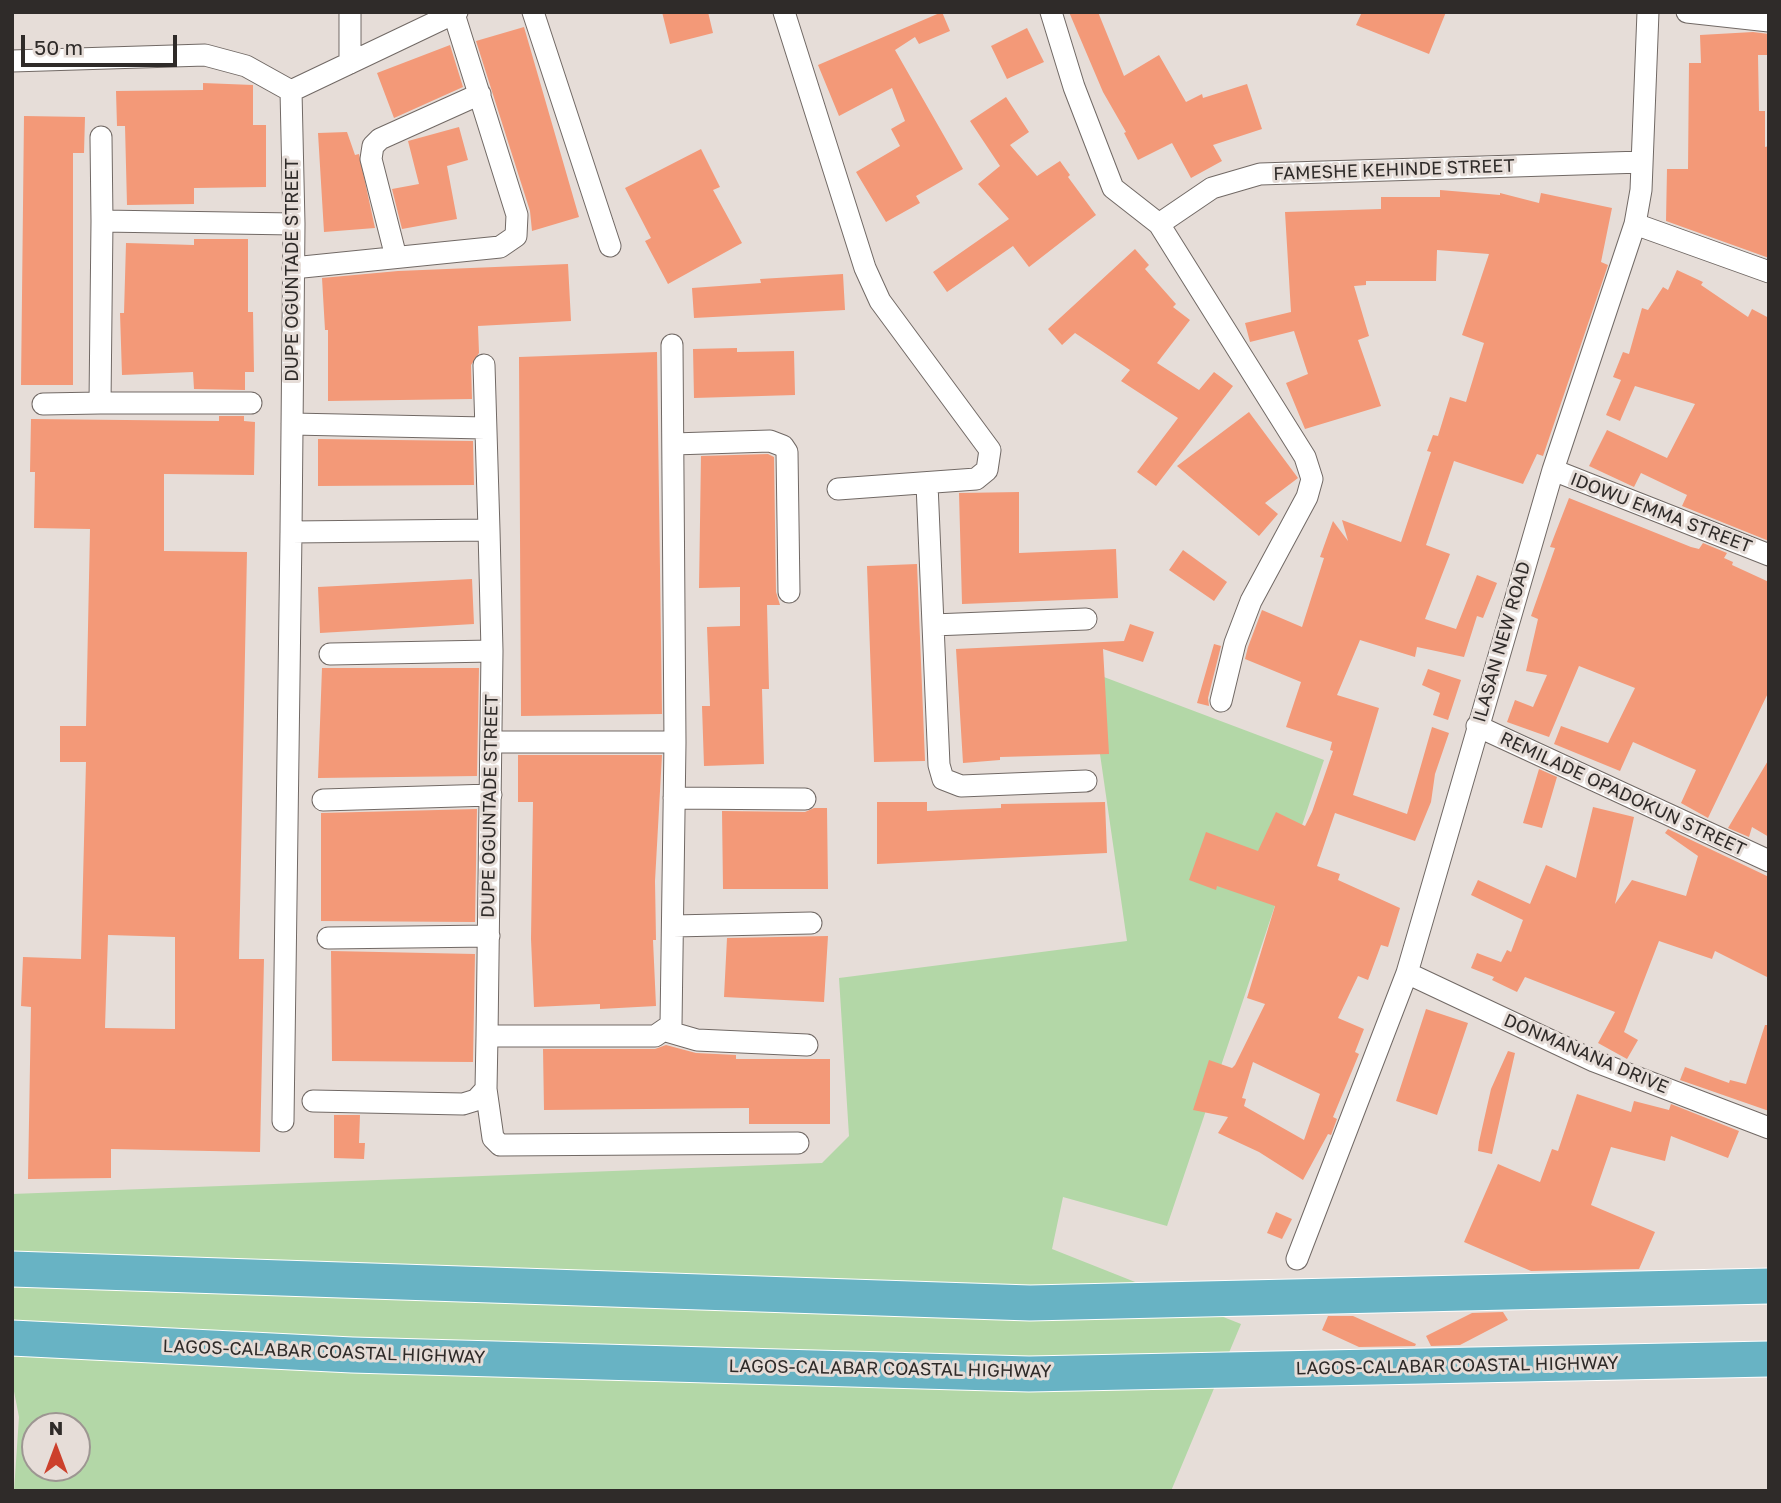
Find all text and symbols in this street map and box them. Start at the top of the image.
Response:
scale bar [24,21,180,65]
text: 50 m [34,34,83,60]
street label: FAMESHE KEHINDE STREET [1273,155,1515,185]
street label: DUPE OGUNTADE STREET [281,158,303,382]
street label: IDOWU EMMA STREET [1567,468,1755,558]
street label: ILASAN NEW ROAD [1469,559,1535,725]
street label: DUPE OGUNTADE STREET [477,694,503,918]
street label: REMILADE OPADOKUN STREET [1497,727,1749,861]
street label: DONMANANA DRIVE [1500,1010,1672,1098]
street label: LAGOS-CALABAR COASTAL HIGHWAY [162,1336,486,1368]
street label: LAGOS-CALABAR COASTAL HIGHWAY [1295,1352,1619,1380]
street label: LAGOS-CALABAR COASTAL HIGHWAY [728,1355,1052,1383]
north arrow [21,1412,91,1482]
text: N [49,1416,63,1439]

